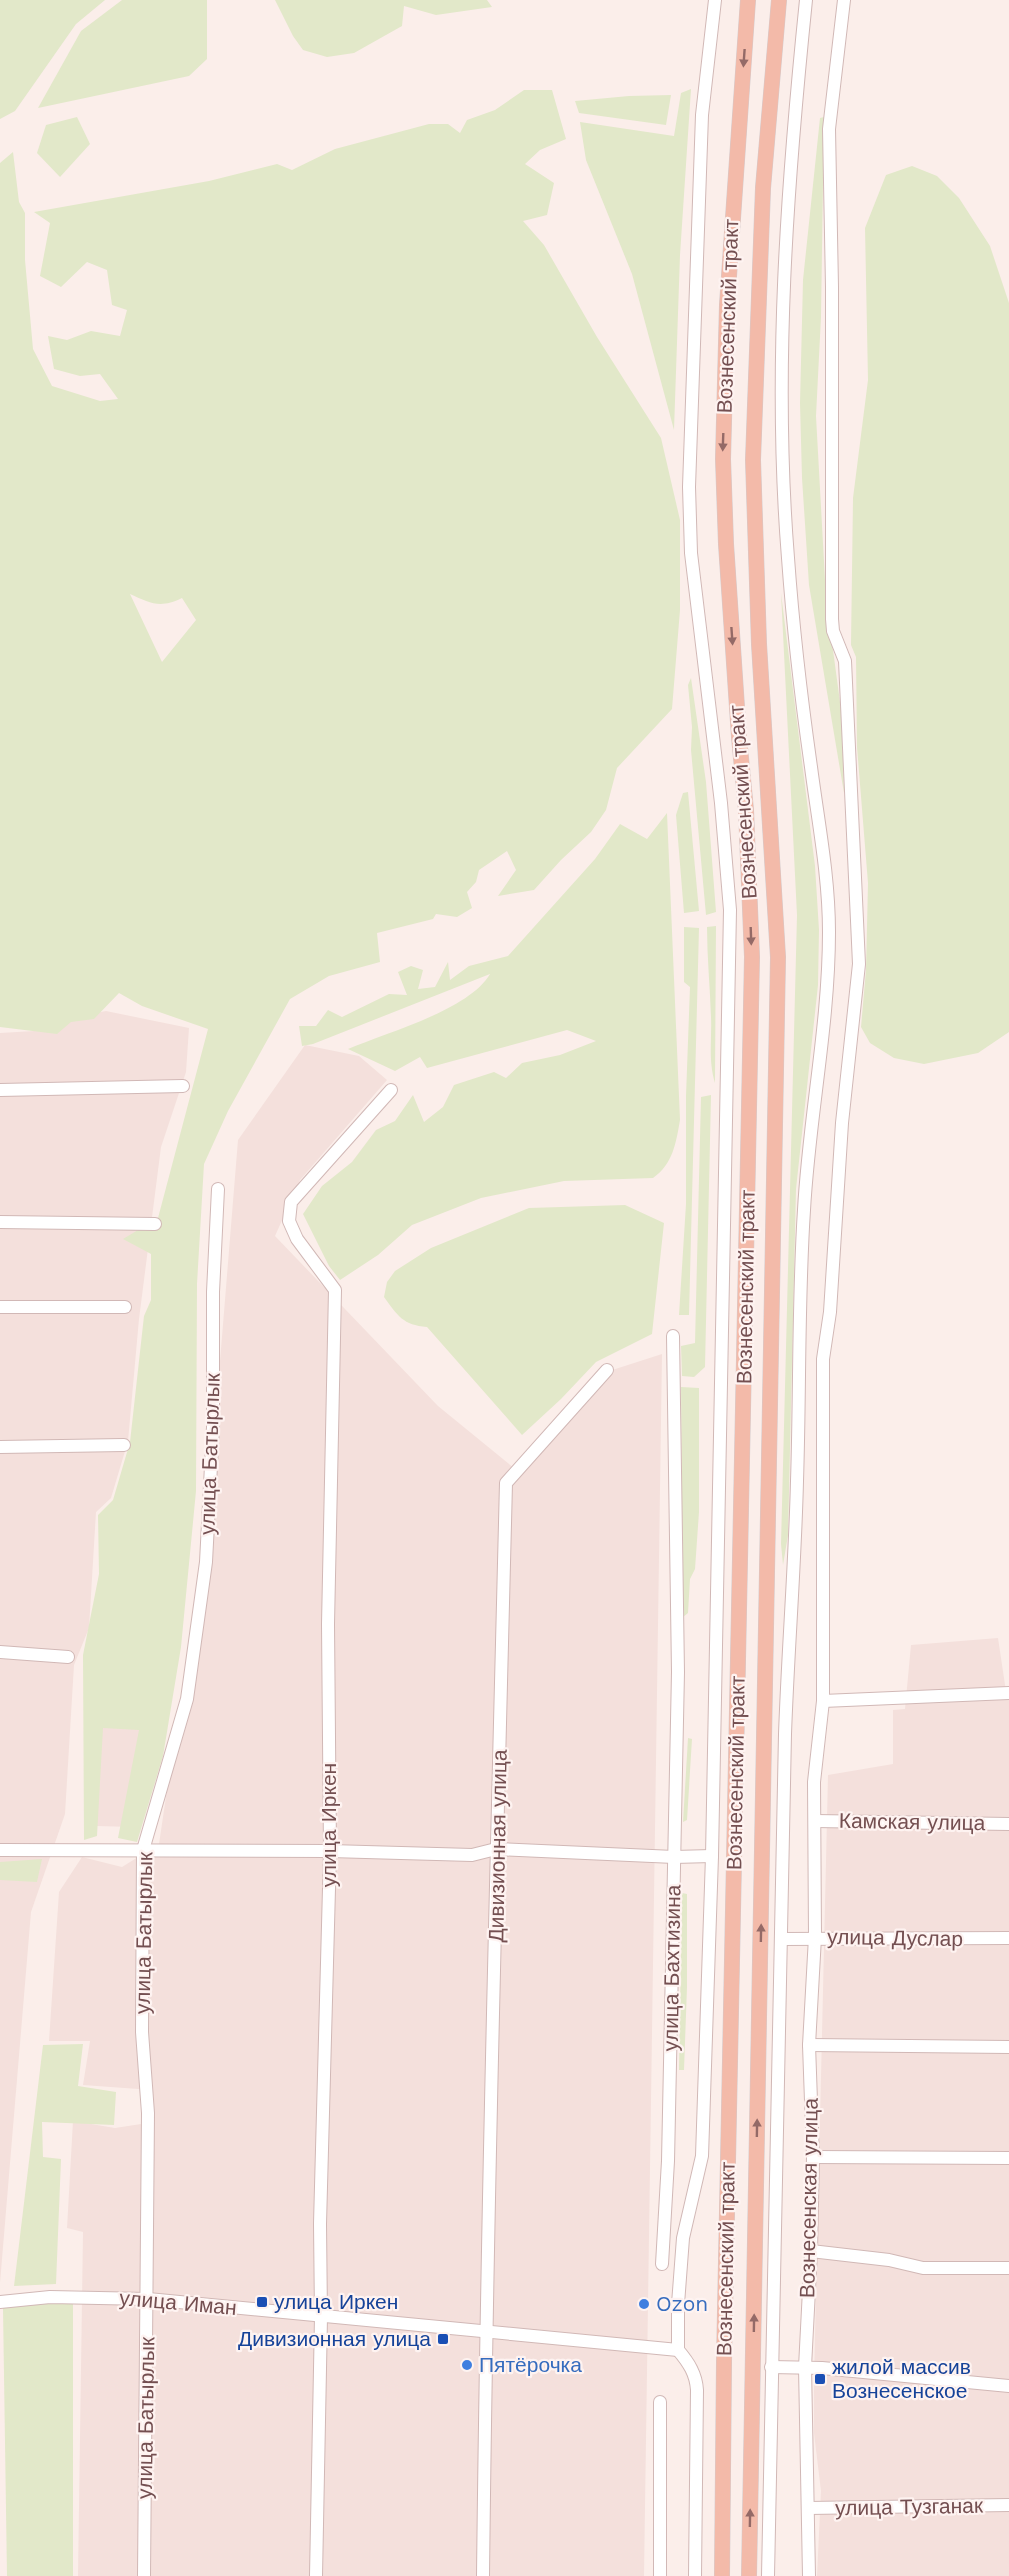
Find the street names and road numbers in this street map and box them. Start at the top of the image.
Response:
street label: Вознесенский тракт [712,218,743,414]
street label: Вознесенский тракт [723,704,762,900]
street label: Вознесенский тракт [731,1189,760,1384]
street label: улица Батырлык [194,1372,225,1535]
street label: Вознесенский тракт [721,1675,750,1870]
street label: Дивизионная улица [483,1749,512,1943]
street label: улица Иркен [316,1763,341,1887]
street label: Камская улица [839,1808,986,1835]
street label: улица Батырлык [130,1851,157,2014]
street label: улица Бахтизина [658,1884,685,2052]
street label: улица Дуслар [827,1924,963,1951]
street label: Вознесенская улица [794,2097,823,2298]
street label: Вознесенский тракт [711,2161,740,2356]
street label: улица Иман [118,2285,238,2320]
street label: улица Батырлык [132,2336,159,2499]
street label: улица Тузганак [835,2493,984,2520]

